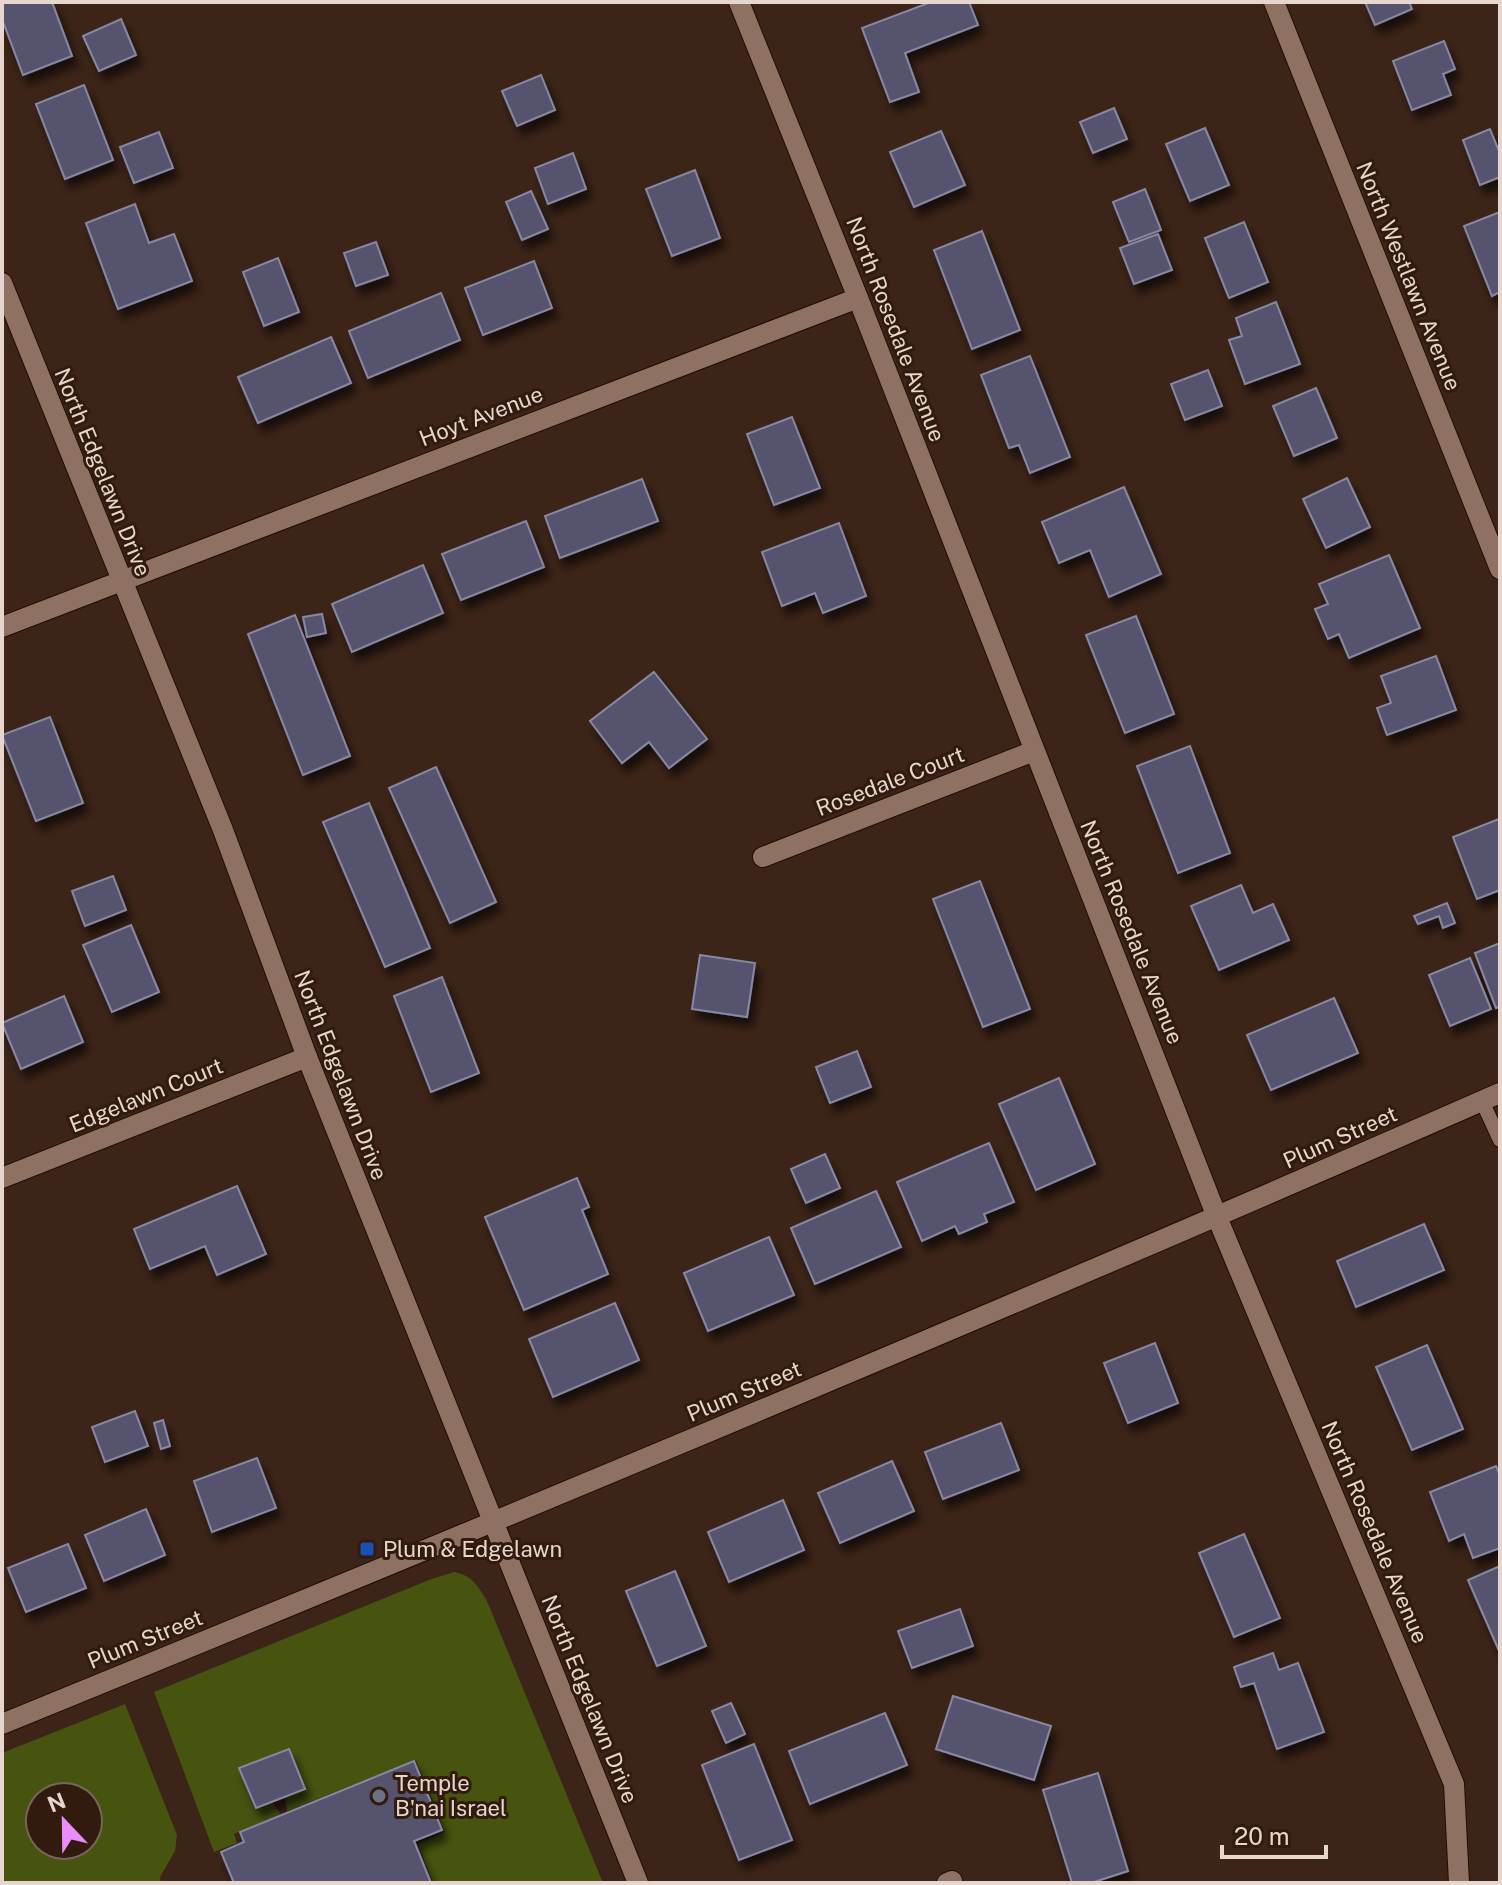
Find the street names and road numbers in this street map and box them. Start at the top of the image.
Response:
street label: North Westlawn Avenue [1351,158,1467,394]
street label: North Rosedale Avenue [841,213,951,445]
street label: North Edgelawn Drive [49,364,157,580]
street label: Hoyt Avenue [416,381,546,451]
street label: Rosedale Court [812,741,968,821]
street label: North Rosedale Avenue [1075,816,1189,1048]
street label: North Edgelawn Drive [289,967,393,1183]
street label: Edgelawn Court [65,1052,227,1138]
street label: Plum Street [1279,1100,1401,1174]
street label: Plum Street [683,1355,805,1427]
street label: North Rosedale Avenue [1316,1417,1434,1647]
street label: North Edgelawn Drive [536,1591,644,1807]
street label: Plum Street [84,1604,206,1674]

